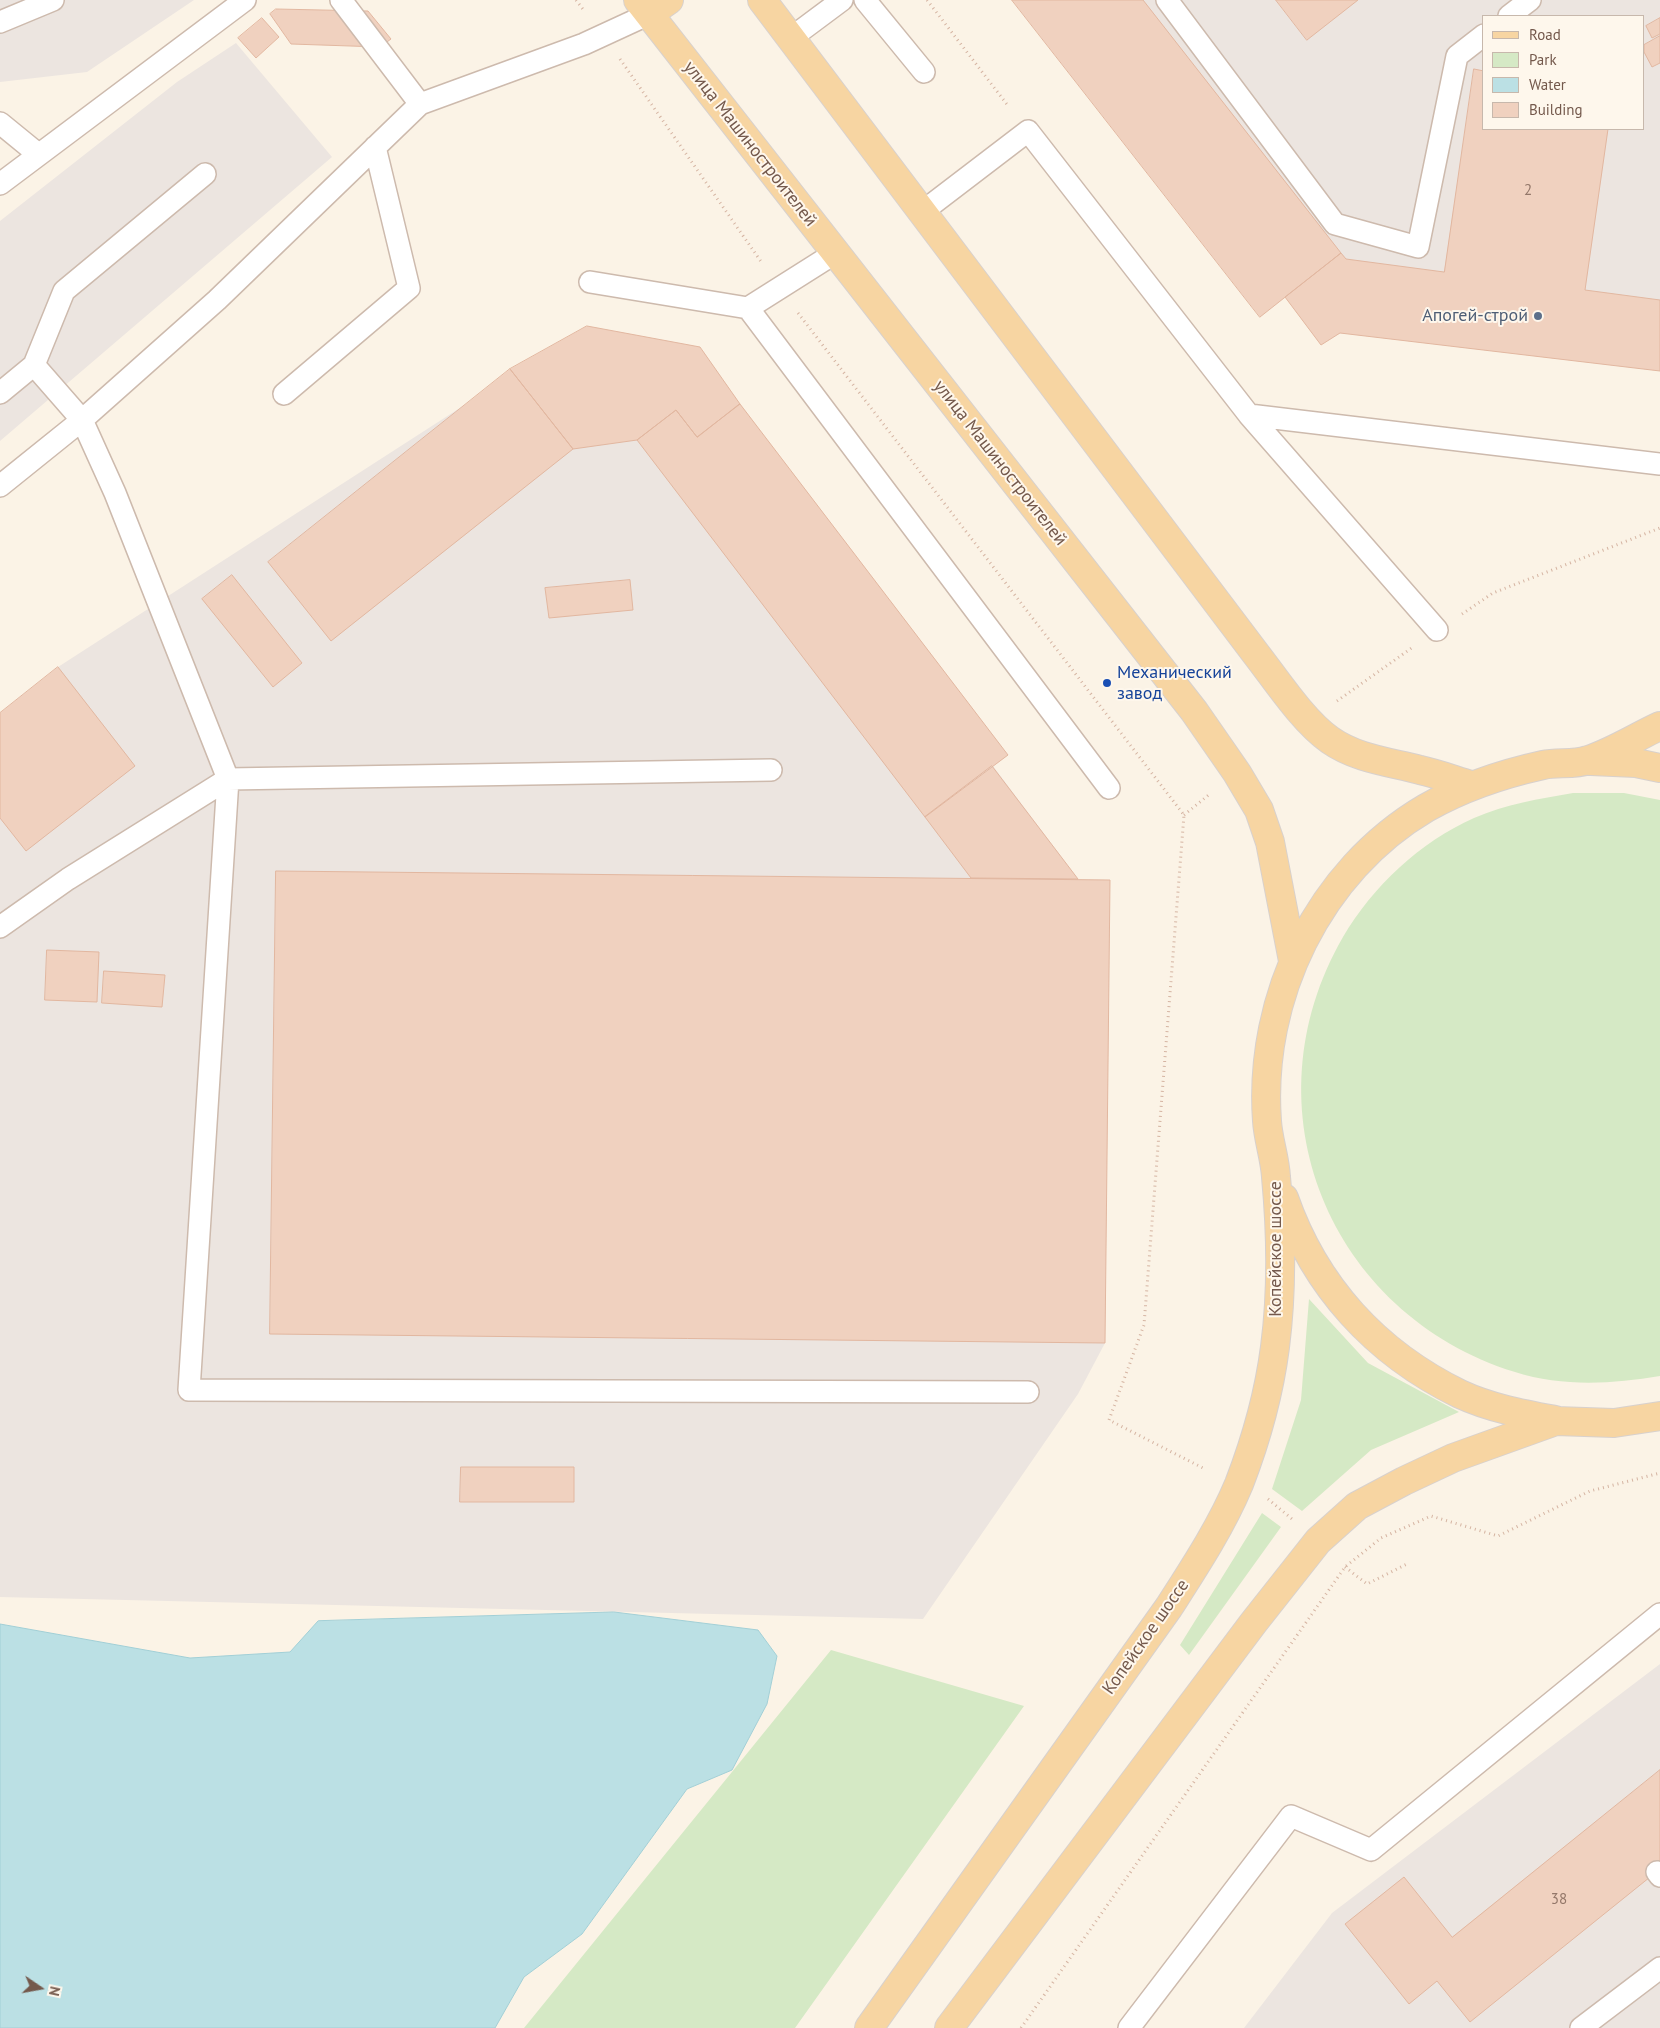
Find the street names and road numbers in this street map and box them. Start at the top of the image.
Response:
street label: улица Машиностроителей [679,57,821,231]
street label: улица Машиностроителей [929,376,1071,550]
street label: Копейское шоссе [1265,1181,1287,1317]
street label: Копейское шоссе [1098,1575,1194,1699]

